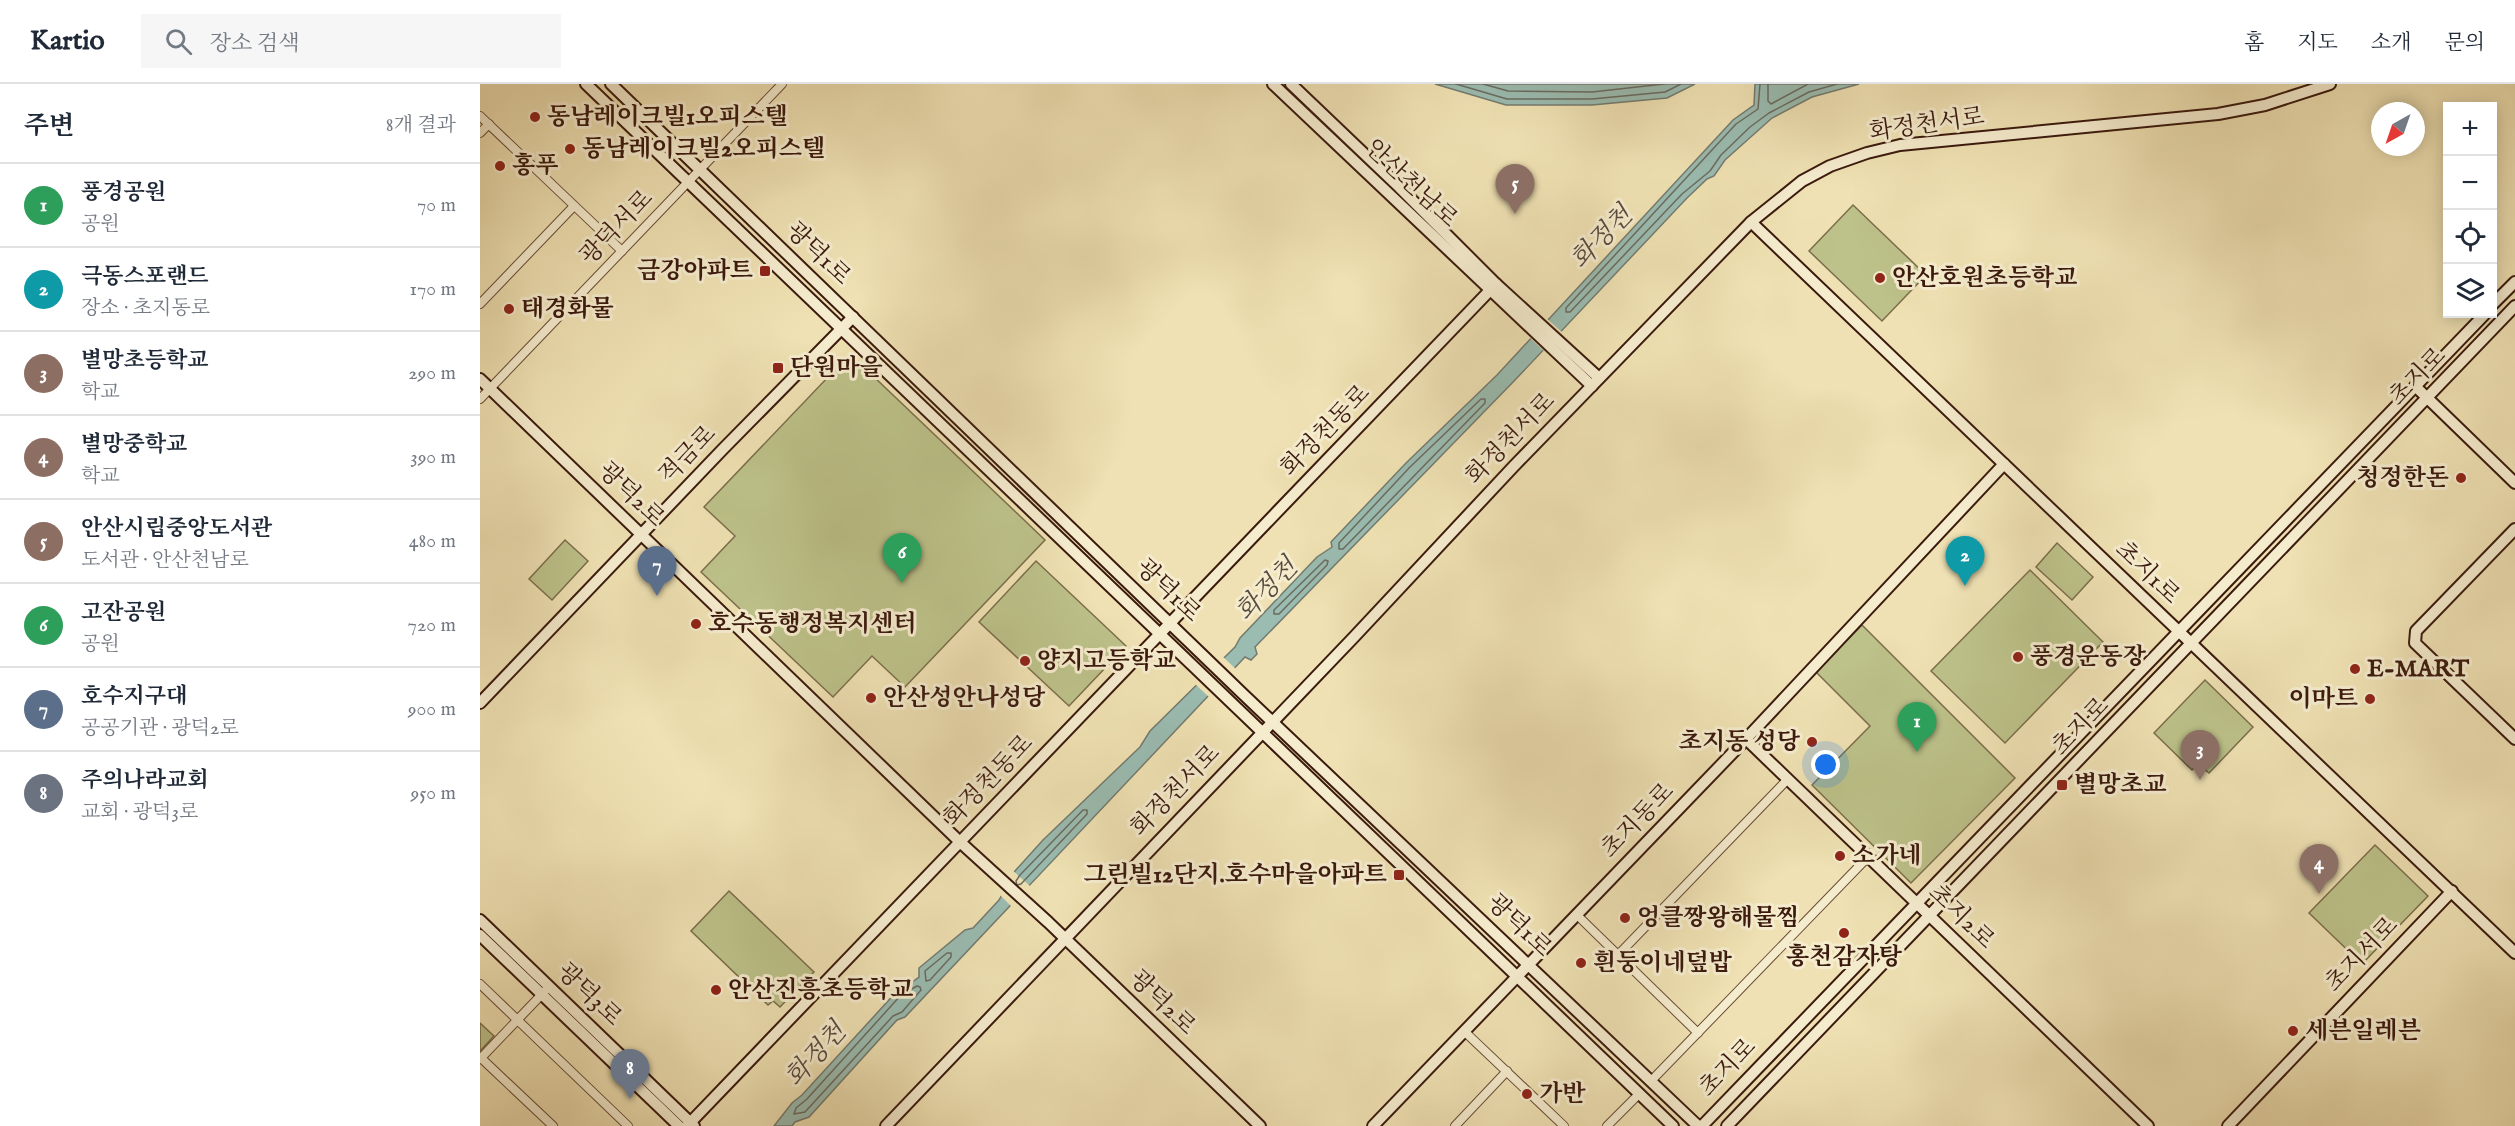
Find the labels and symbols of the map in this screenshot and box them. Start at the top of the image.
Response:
place label: 동남레이크빌1오피스텔 [547,102,788,133]
street label: 화정천서로 [1867,102,1987,148]
north arrow [2371,102,2425,156]
marker: 동남레이크빌1오피스텔 [528,110,542,124]
street label: 안산천남로 [1358,133,1464,235]
place label: 동남레이크빌2오피스텔 [582,134,825,165]
marker: 동남레이크빌2오피스텔 [563,142,577,156]
place label: 홍푸 [512,151,558,182]
marker: 홍푸 [493,159,507,173]
pin: 5 [1496,164,1534,214]
street label: 광덕서로 [574,184,660,272]
water label: 화정천 [1564,198,1641,277]
street label: 광덕1로 [779,216,857,292]
place label: 금강아파트 [637,256,753,287]
place label: 안산호원초등학교 [1892,263,2077,294]
marker: 금강아파트 [758,264,772,278]
marker: 안산호원초등학교 [1873,271,1887,285]
place label: 태경화물 [521,294,614,325]
marker: 태경화물 [502,302,516,316]
street label: 초지로 [2383,341,2453,413]
place label: 단원마을 [790,353,883,384]
marker: 단원마을 [771,361,785,375]
street label: 화정천동로 [1275,379,1377,483]
street label: 화정천서로 [1460,387,1562,491]
street label: 적금로 [653,419,723,491]
street label: 광덕2로 [591,456,671,534]
place label: 청정한돈 [2356,463,2449,494]
marker: 청정한돈 [2454,471,2468,485]
pin: 6 [882,534,922,583]
street label: 초지1로 [2108,535,2186,611]
pin: 2 [1946,536,1984,586]
pin: 7 [638,546,676,596]
water label: 화정천 [1229,550,1306,629]
street label: 광덕1로 [1129,553,1207,629]
place label: 호수동행정복지센터 [708,609,917,640]
marker: 호수동행정복지센터 [689,617,703,631]
place label: 풍경운동장 [2030,642,2147,673]
place label: 양지고등학교 [1037,646,1176,677]
marker: 풍경운동장 [2011,650,2025,664]
marker: 양지고등학교 [1018,654,1032,668]
place label: E-MART [2367,654,2469,685]
marker: E-MART [2348,662,2362,676]
place label: 안산성안나성당 [883,683,1046,714]
place label: 이마트 [2288,684,2358,715]
marker: 안산성안나성당 [864,691,878,705]
street label: 초지로 [2046,691,2116,763]
marker: 이마트 [2363,692,2377,706]
pin: 1 [1898,702,1936,752]
place label: 초지동 성당 [1679,727,1801,758]
street label: 화정천동로 [938,729,1040,833]
pin: 3 [2180,730,2220,780]
marker: 초지동 성당 [1805,735,1819,749]
street label: 화정천서로 [1125,739,1227,843]
your location [1811,750,1840,779]
place label: 별망초교 [2074,770,2167,801]
street label: 초지동로 [1595,777,1681,865]
marker: 별망초교 [2055,778,2069,792]
place label: 소가네 [1852,841,1922,872]
pin: 4 [2300,844,2338,894]
marker: 소가네 [1833,849,1847,863]
place label: 그린빌12단지.호수마을아파트 [1083,860,1387,891]
marker: 그린빌12단지.호수마을아파트 [1392,868,1406,882]
street label: 초지2로 [1921,878,2001,956]
street label: 광덕1로 [1480,888,1558,964]
place label: 엉클짱왕해물찜 [1637,903,1799,934]
marker: 엉클짱왕해물찜 [1618,911,1632,925]
street label: 초지서로 [2319,911,2405,999]
marker: 홍천감자탕 [1837,926,1851,940]
place label: 홍천감자탕 [1786,942,1903,973]
place label: 흰둥이네덮밥 [1593,948,1732,979]
marker: 흰둥이네덮밥 [1574,956,1588,970]
street label: 광덕3로 [550,957,628,1033]
street label: 광덕2로 [1122,964,1202,1042]
place label: 안산진흥초등학교 [728,975,913,1006]
marker: 안산진흥초등학교 [709,983,723,997]
water label: 화정천 [779,1015,855,1094]
place label: 세븐일레븐 [2305,1016,2421,1047]
marker: 세븐일레븐 [2286,1024,2300,1038]
street label: 초지로 [1693,1032,1763,1104]
pin: 8 [610,1050,650,1099]
place label: 가반 [1539,1079,1586,1110]
marker: 가반 [1520,1087,1534,1101]

